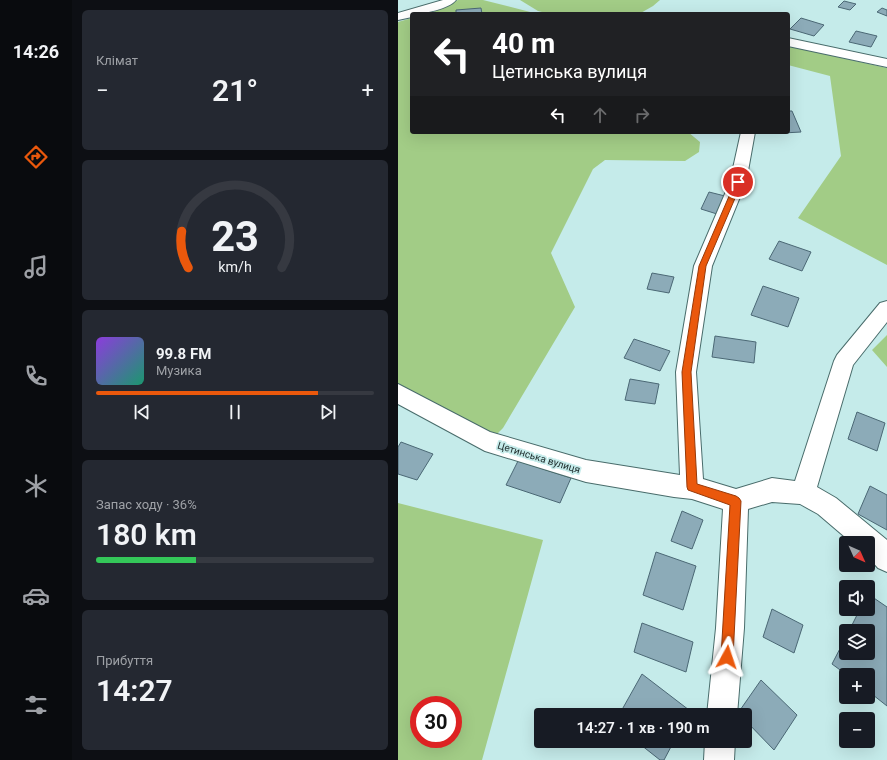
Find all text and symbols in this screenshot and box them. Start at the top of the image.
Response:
text: 40 m [492,27,555,60]
icon: left [426,28,478,80]
text: 14:26 [13,41,59,62]
text: Клімат [96,53,138,68]
text: Цетинська вулиця [492,61,647,82]
text: 21° [212,73,258,108]
text: − [96,78,109,103]
text: + [362,78,374,103]
icon: left [547,104,569,126]
icon: ahead [589,104,611,126]
icon: right [631,104,653,126]
icon: directions [22,143,50,171]
pin [721,165,755,199]
icon: arrive [727,171,749,193]
text: 23 [211,212,259,261]
icon: music [22,253,50,281]
text: km/h [218,259,252,275]
text: 99.8 FM [156,345,211,363]
icon: phone [22,362,50,390]
text: Музика [156,363,202,378]
icon: previous [131,401,153,423]
icon: pause [224,401,246,423]
icon: next [317,401,339,423]
street label: Цетинська вулиця [496,440,582,475]
icon: climate [22,472,50,500]
text: Запас ходу · 36% [96,497,197,512]
text: 180 km [96,517,197,552]
north arrow [839,536,875,572]
map controls [839,536,875,748]
button: sound [839,580,875,616]
icon: car [22,582,50,610]
button: layers [839,624,875,660]
position arrow [706,636,748,678]
text: Прибуття [96,653,153,668]
button: + [839,668,875,704]
text: 14:27 [96,673,173,708]
icon: filters [22,691,50,719]
speed limit sign: 30 [410,696,462,748]
button: − [839,712,875,748]
text: 14:27 · 1 хв · 190 m [577,719,709,737]

